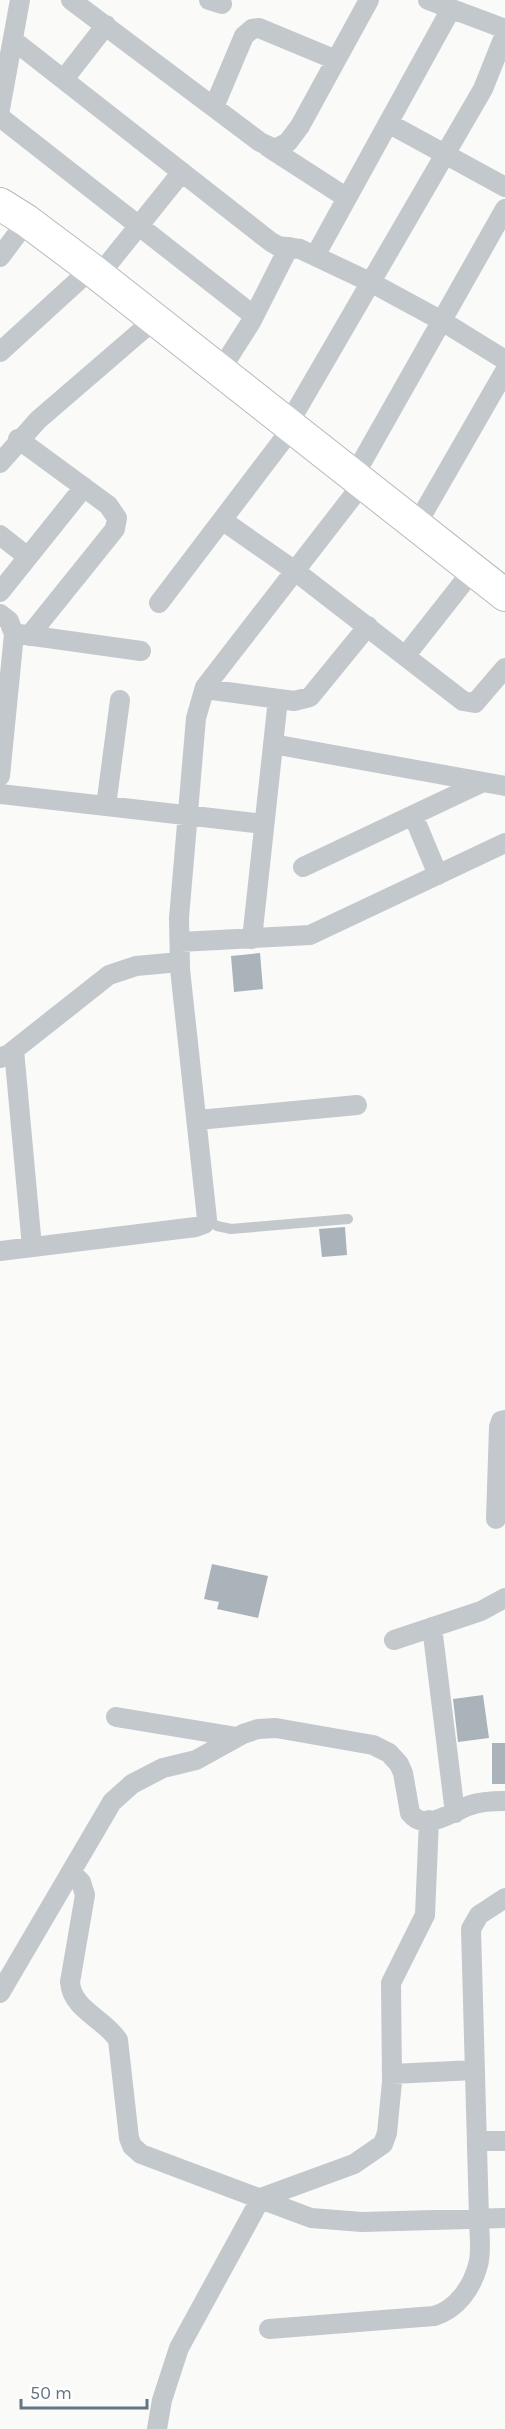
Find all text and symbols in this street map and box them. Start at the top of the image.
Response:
scale bar [21,2372,147,2410]
text: 50 m [30,2382,72,2404]

